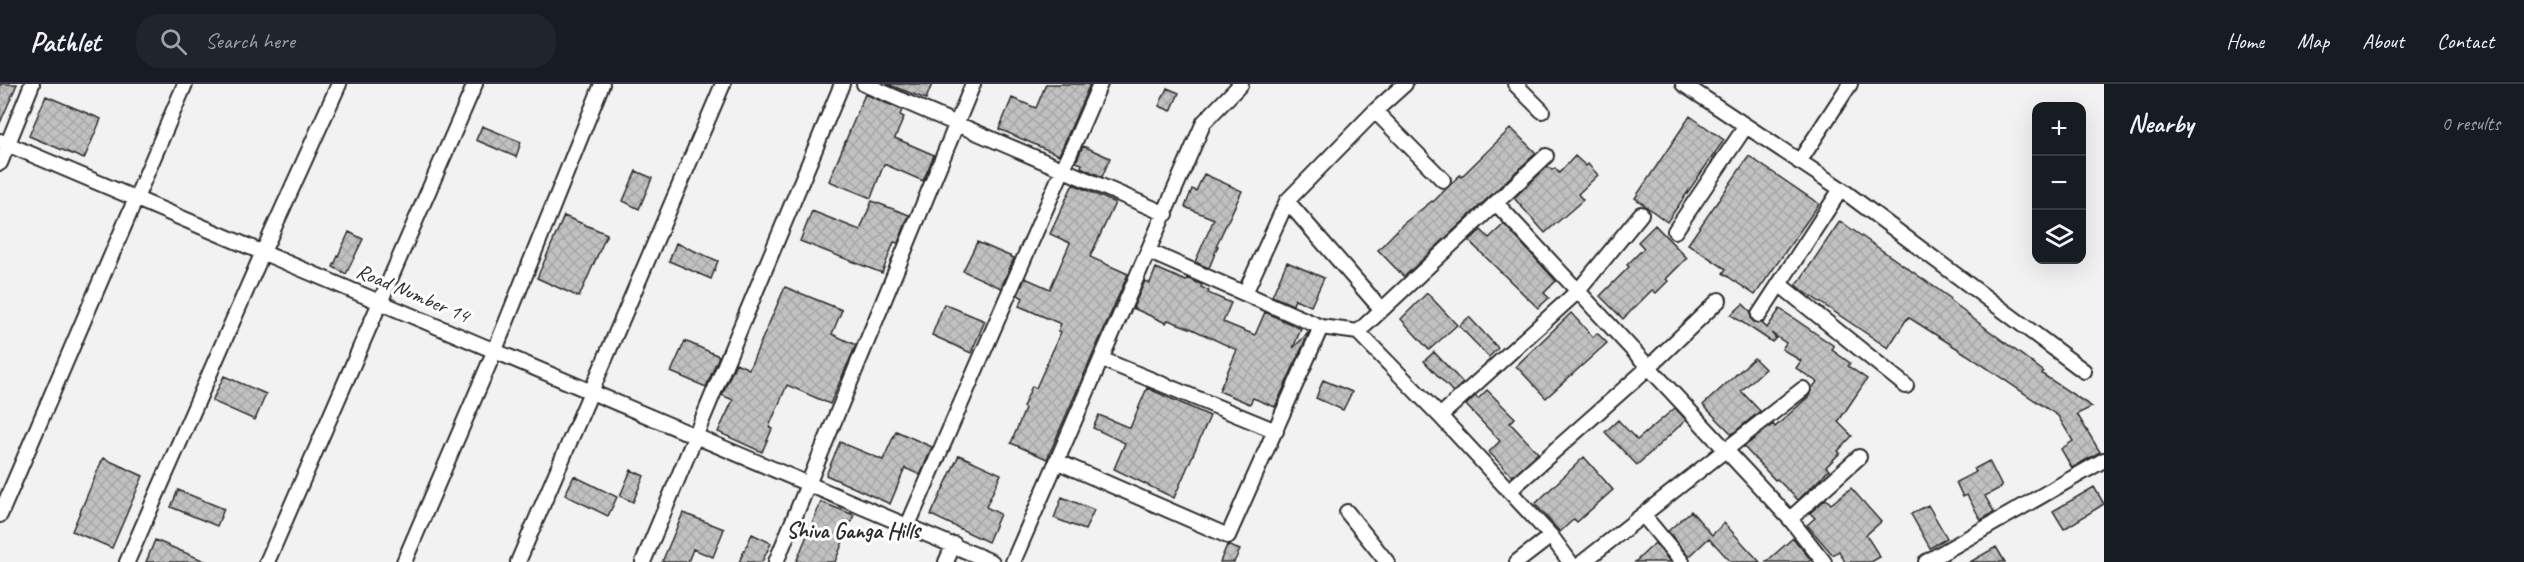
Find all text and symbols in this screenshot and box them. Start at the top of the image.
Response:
search box [136,14,556,68]
text: Pathlet [30,24,100,59]
icon: search [157,25,190,58]
text: Search here [205,27,295,55]
text: Home [2226,28,2264,54]
text: Map [2297,28,2329,54]
text: About [2362,28,2404,54]
text: Contact [2437,28,2494,54]
map controls [2032,102,2086,264]
button: + [2032,102,2086,156]
text: Nearby [2128,107,2193,140]
text: 0 results [2441,111,2500,136]
button: − [2032,156,2086,210]
button: layers [2032,210,2086,264]
street label: Road Number 14 [353,258,476,329]
district label: Shiva Ganga Hills [786,517,922,545]

